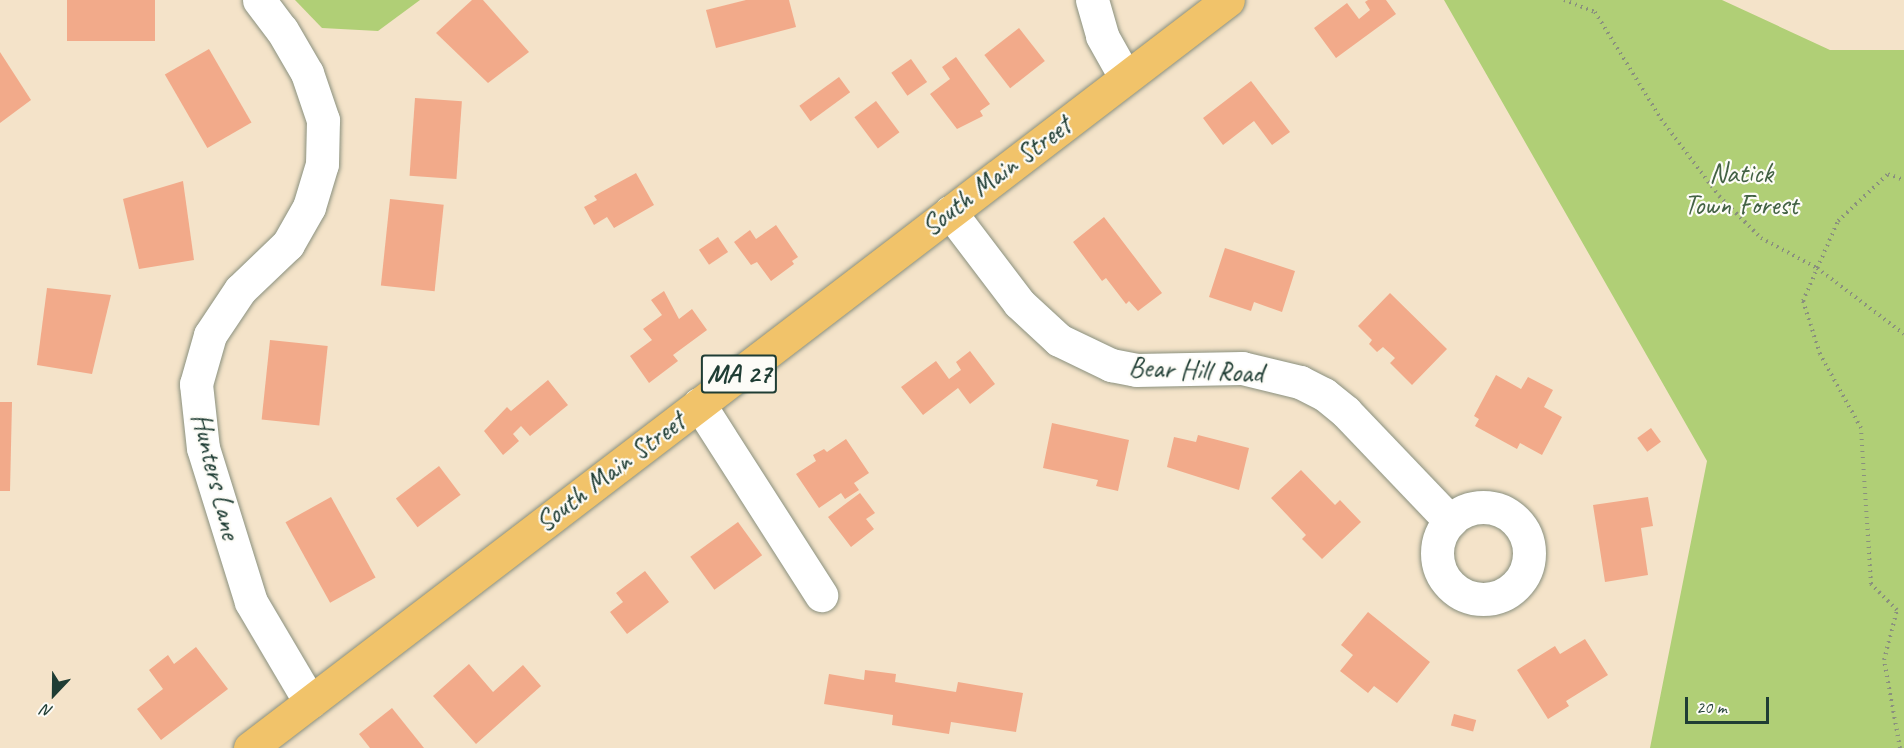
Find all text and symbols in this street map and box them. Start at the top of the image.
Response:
street label: South Main Street [914,108,1078,244]
park label: Natick Town Forest [1684,156,1798,222]
road number: MA 27 [700,350,778,398]
street label: Bear Hill Road [1127,350,1265,390]
street label: South Main Street [528,404,692,540]
street label: Hunters Lane [184,409,248,543]
north arrow [24,664,84,724]
scale bar [1688,685,1772,723]
text: 20 m [1696,696,1727,718]
text: N [39,700,56,722]

